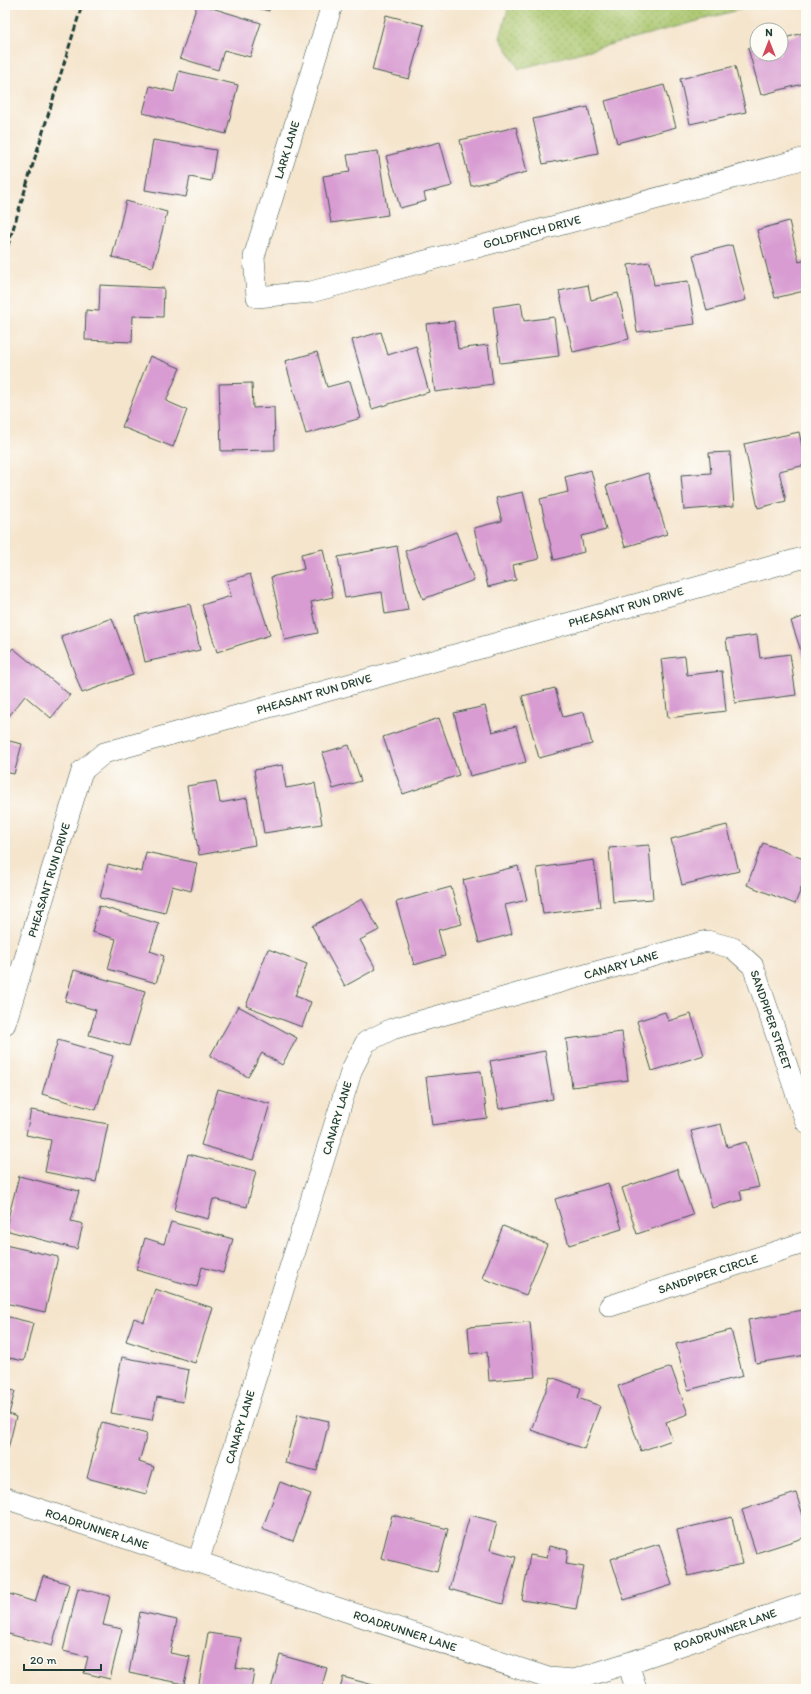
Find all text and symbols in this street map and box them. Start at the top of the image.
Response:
north arrow [749,22,789,62]
text: N [765,26,773,39]
street label: LARK LANE [272,119,303,181]
street label: GOLDFINCH DRIVE [482,212,583,252]
street label: PHEASANT RUN DRIVE [567,584,686,630]
street label: PHEASANT RUN DRIVE [255,671,374,717]
street label: PHEASANT RUN DRIVE [25,821,73,939]
street label: CANARY LANE [582,948,660,982]
street label: SANDPIPER STREET [747,968,795,1072]
street label: CANARY LANE [319,1079,355,1157]
street label: SANDPIPER CIRCLE [656,1251,760,1297]
street label: CANARY LANE [222,1388,258,1466]
street label: ROADRUNNER LANE [43,1506,151,1552]
street label: ROADRUNNER LANE [672,1606,779,1654]
street label: ROADRUNNER LANE [351,1608,459,1654]
scale bar [24,1646,101,1672]
text: 20 m [30,1653,57,1667]

